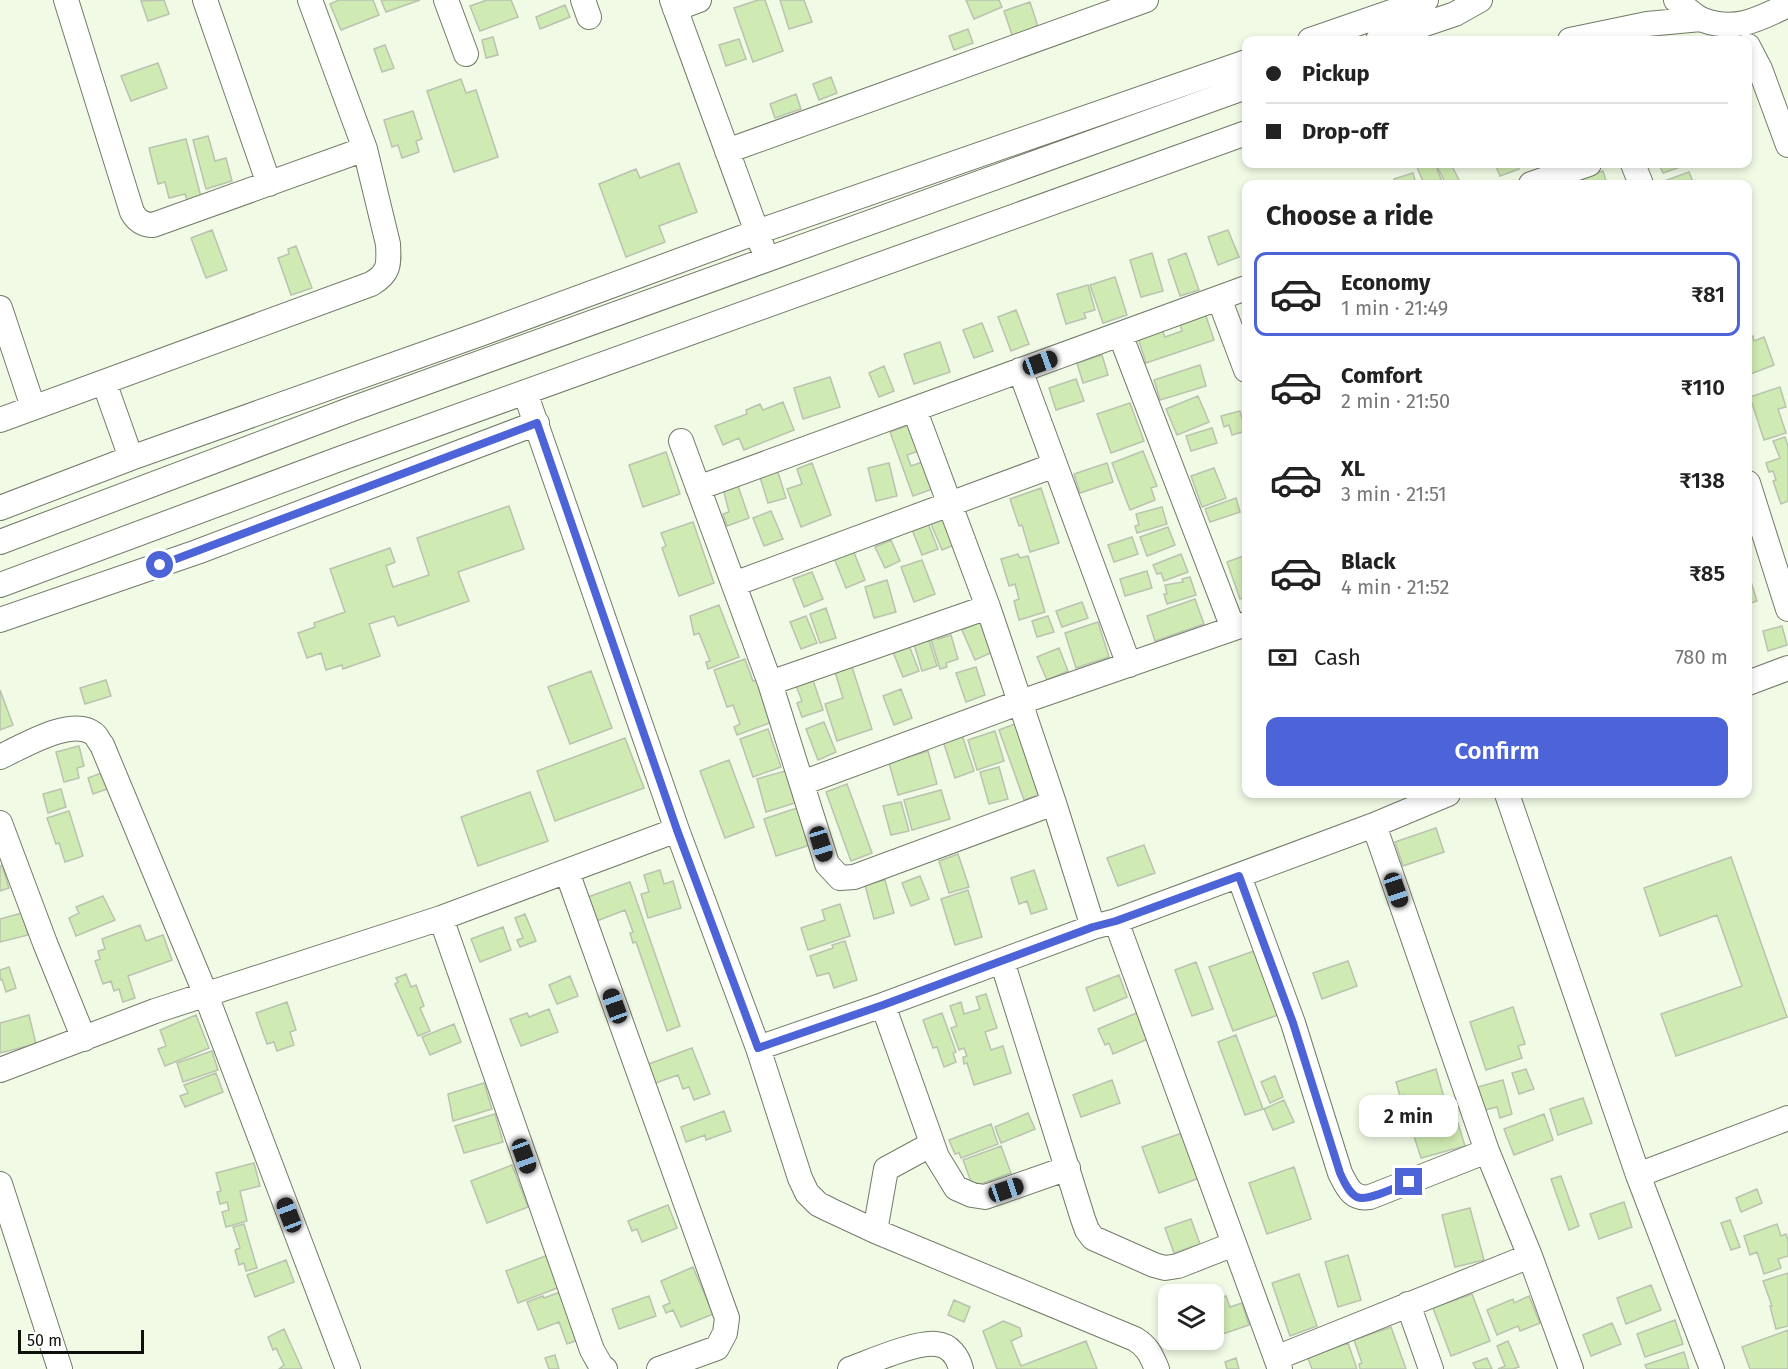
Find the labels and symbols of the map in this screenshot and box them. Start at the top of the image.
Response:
car [1020,348,1060,378]
route start [146,551,173,578]
car [807,824,835,864]
car [1382,870,1410,910]
car [600,986,630,1026]
callout: 2 min [1360,1095,1458,1137]
car [509,1136,539,1176]
route end [1395,1168,1422,1195]
car [986,1176,1026,1204]
car [274,1195,304,1235]
scale bar [18,1327,144,1354]

